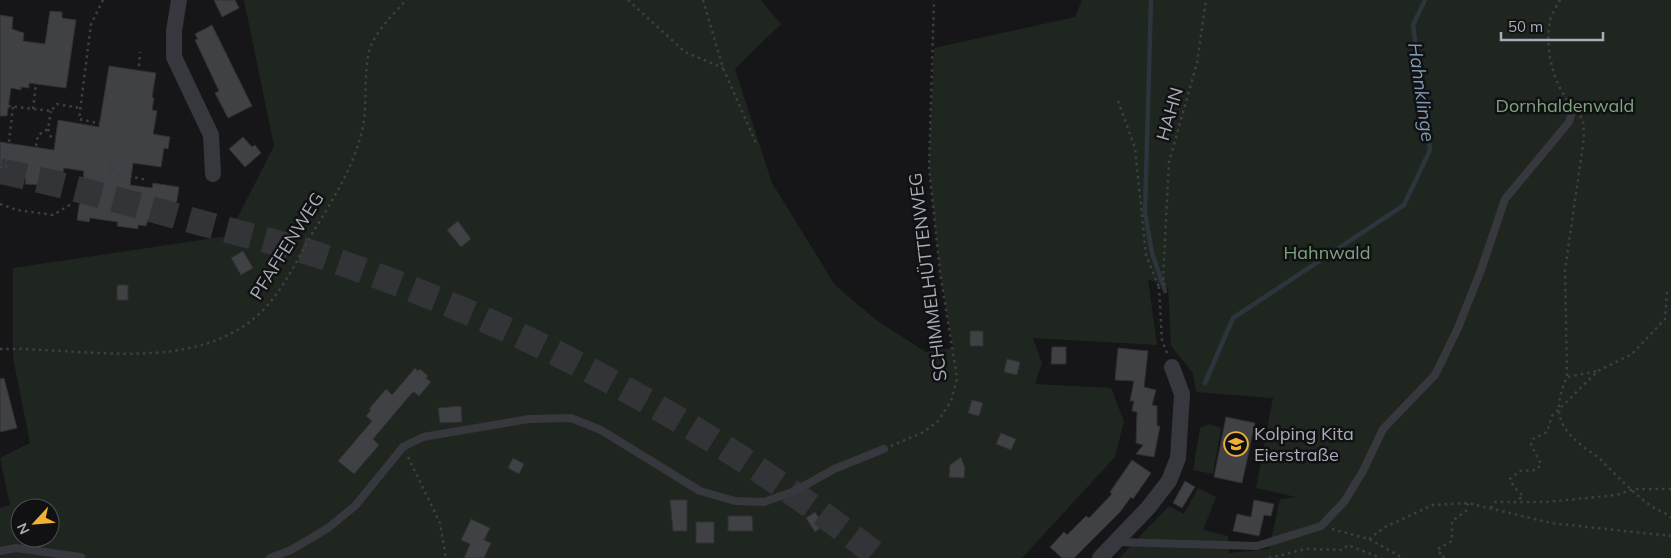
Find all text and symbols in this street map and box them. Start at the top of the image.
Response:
scale bar [1501,10,1604,42]
text: 50 m [1508,17,1543,36]
water label: Hahnklinge [1403,41,1441,143]
street label: HAHN [1151,85,1188,143]
park label: Dornhaldenwald [1496,94,1634,117]
street label: SCHIMMELHÜTTENWEG [903,172,952,383]
street label: PFAFFENWEG [244,188,329,304]
park label: Hahnwald [1284,241,1370,264]
place label: Kolping Kita Eierstraße [1254,422,1354,466]
school or university icon: Kolping Kita Eierstraße [1223,431,1249,457]
north arrow [10,498,60,548]
text: N [13,520,34,537]

